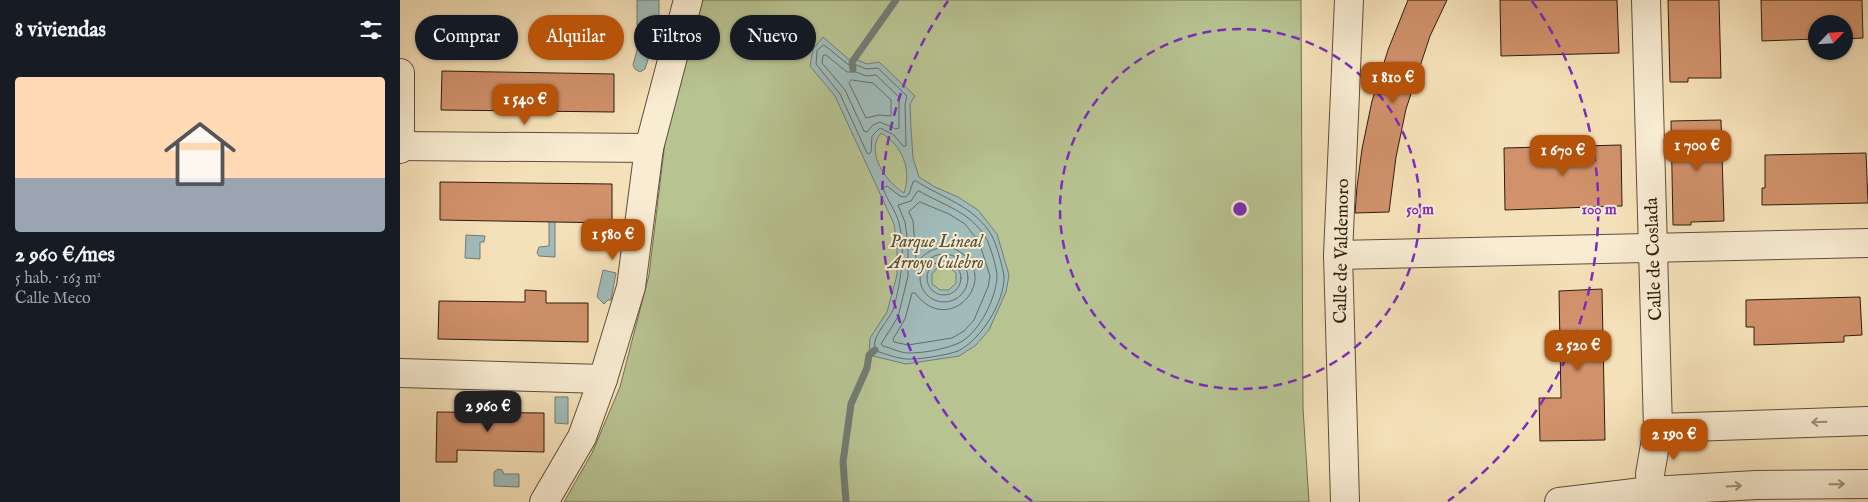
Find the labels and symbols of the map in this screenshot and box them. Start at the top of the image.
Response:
north arrow [1808,15,1852,60]
pin: 1 810 € [1347,62,1439,104]
pin: 1 540 € [479,84,571,126]
pin: 1 700 € [1651,130,1743,172]
pin: 1 670 € [1517,134,1609,177]
street label: Calle de Valdemoro [1330,178,1355,324]
street label: Calle de Coslada [1641,197,1668,321]
centre of rings [1231,200,1249,218]
text: 50 m [1406,200,1434,219]
text: 100 m [1581,200,1617,219]
pin: 1 580 € [567,218,659,261]
park label: Parque Lineal Arroyo Culebro [886,231,984,275]
pin: 2 520 € [1532,330,1624,372]
pin: 2 960 € [442,390,534,433]
pin: 2 190 € [1628,418,1720,461]
one-way arrow [1812,418,1828,427]
one-way arrow [1828,479,1845,489]
one-way arrow [1726,482,1742,491]

